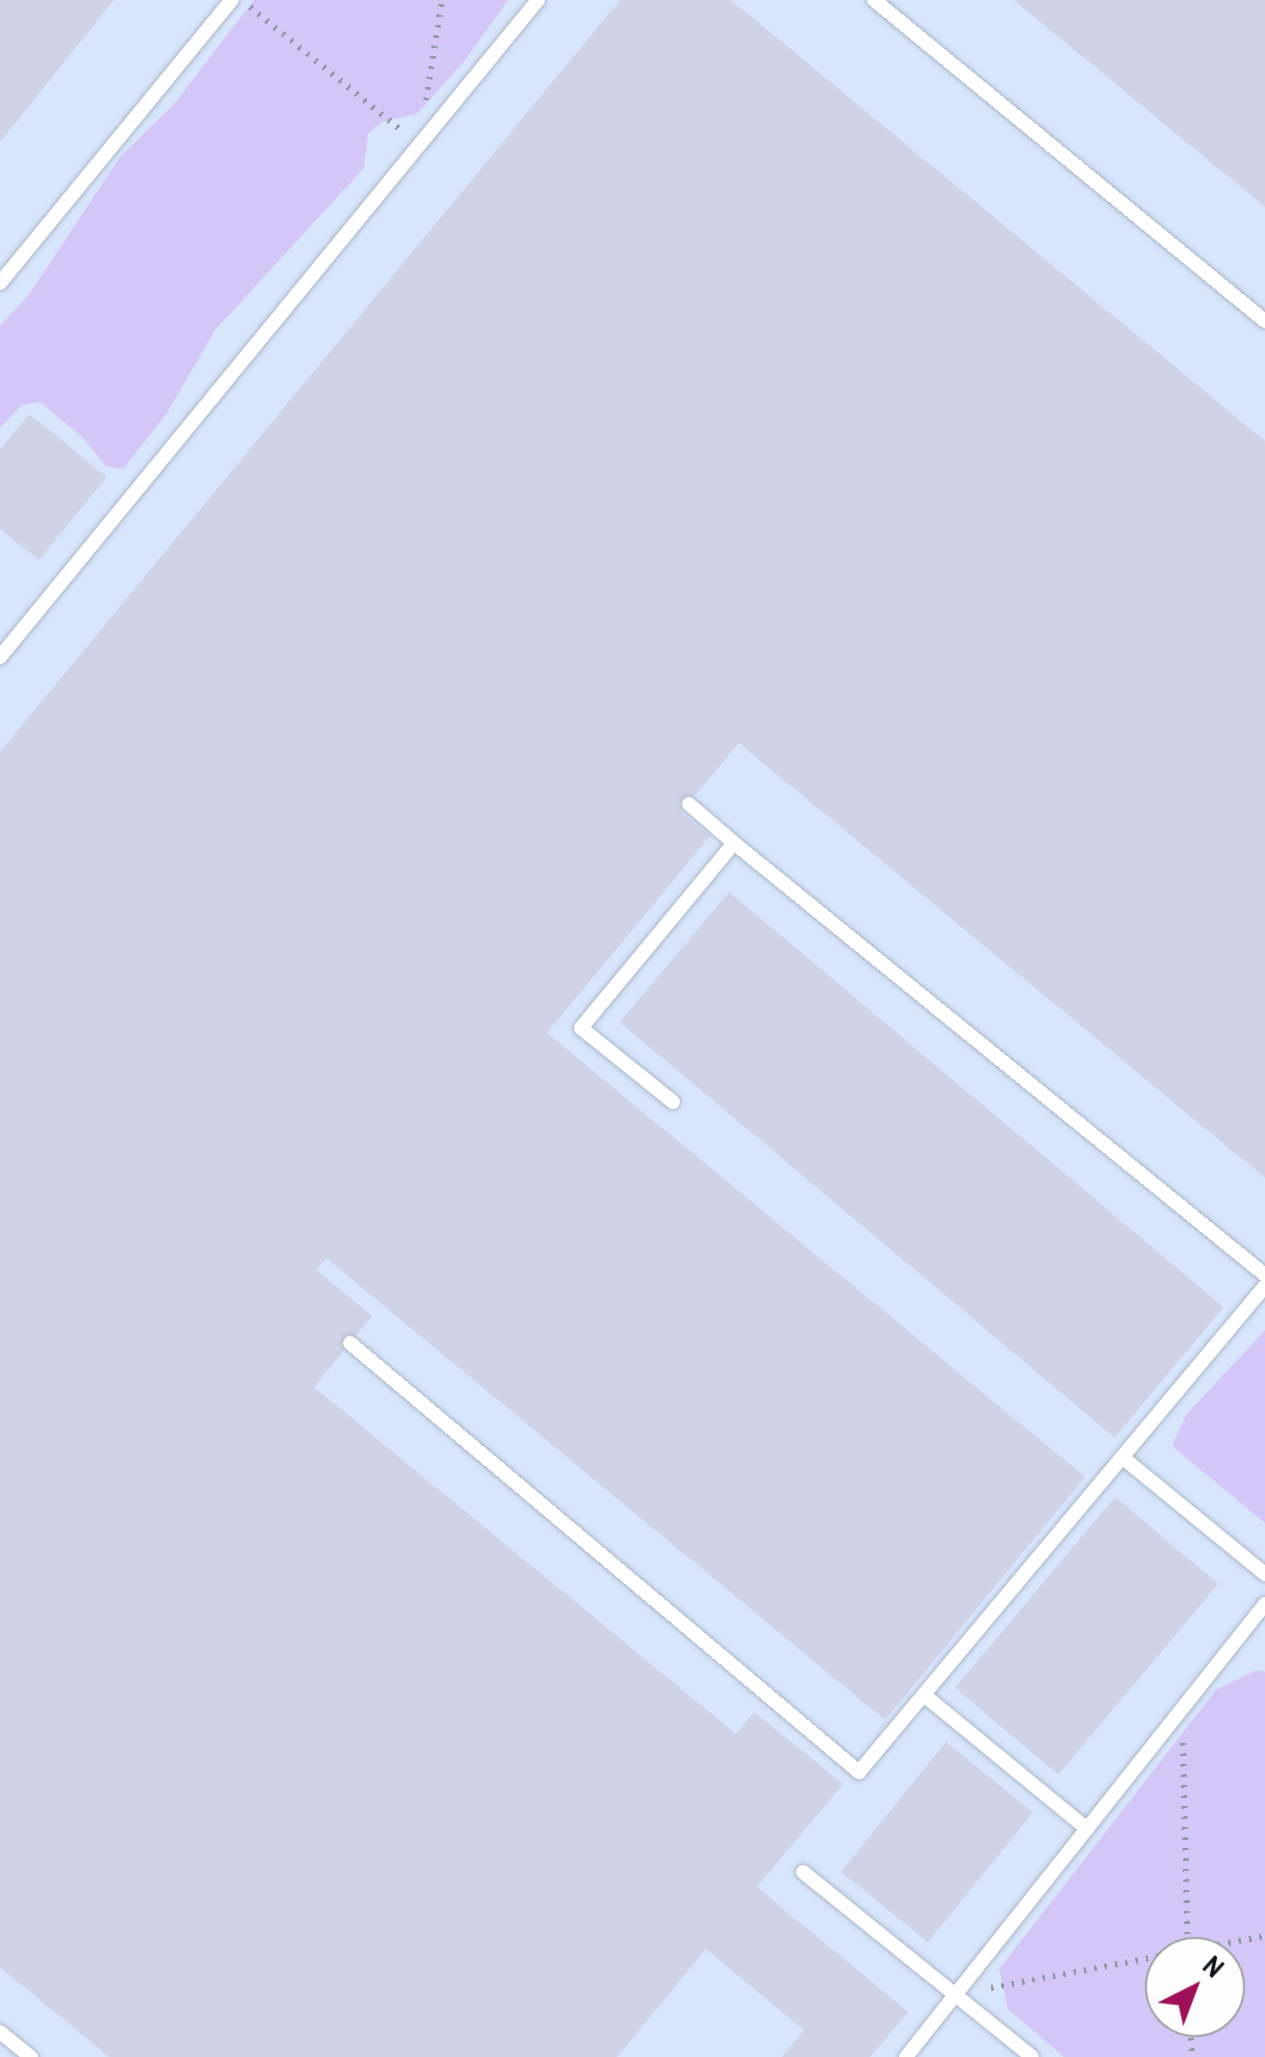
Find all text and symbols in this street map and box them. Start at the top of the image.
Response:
north arrow [1145,1937,1245,2037]
text: N [1195,1947,1233,1986]

